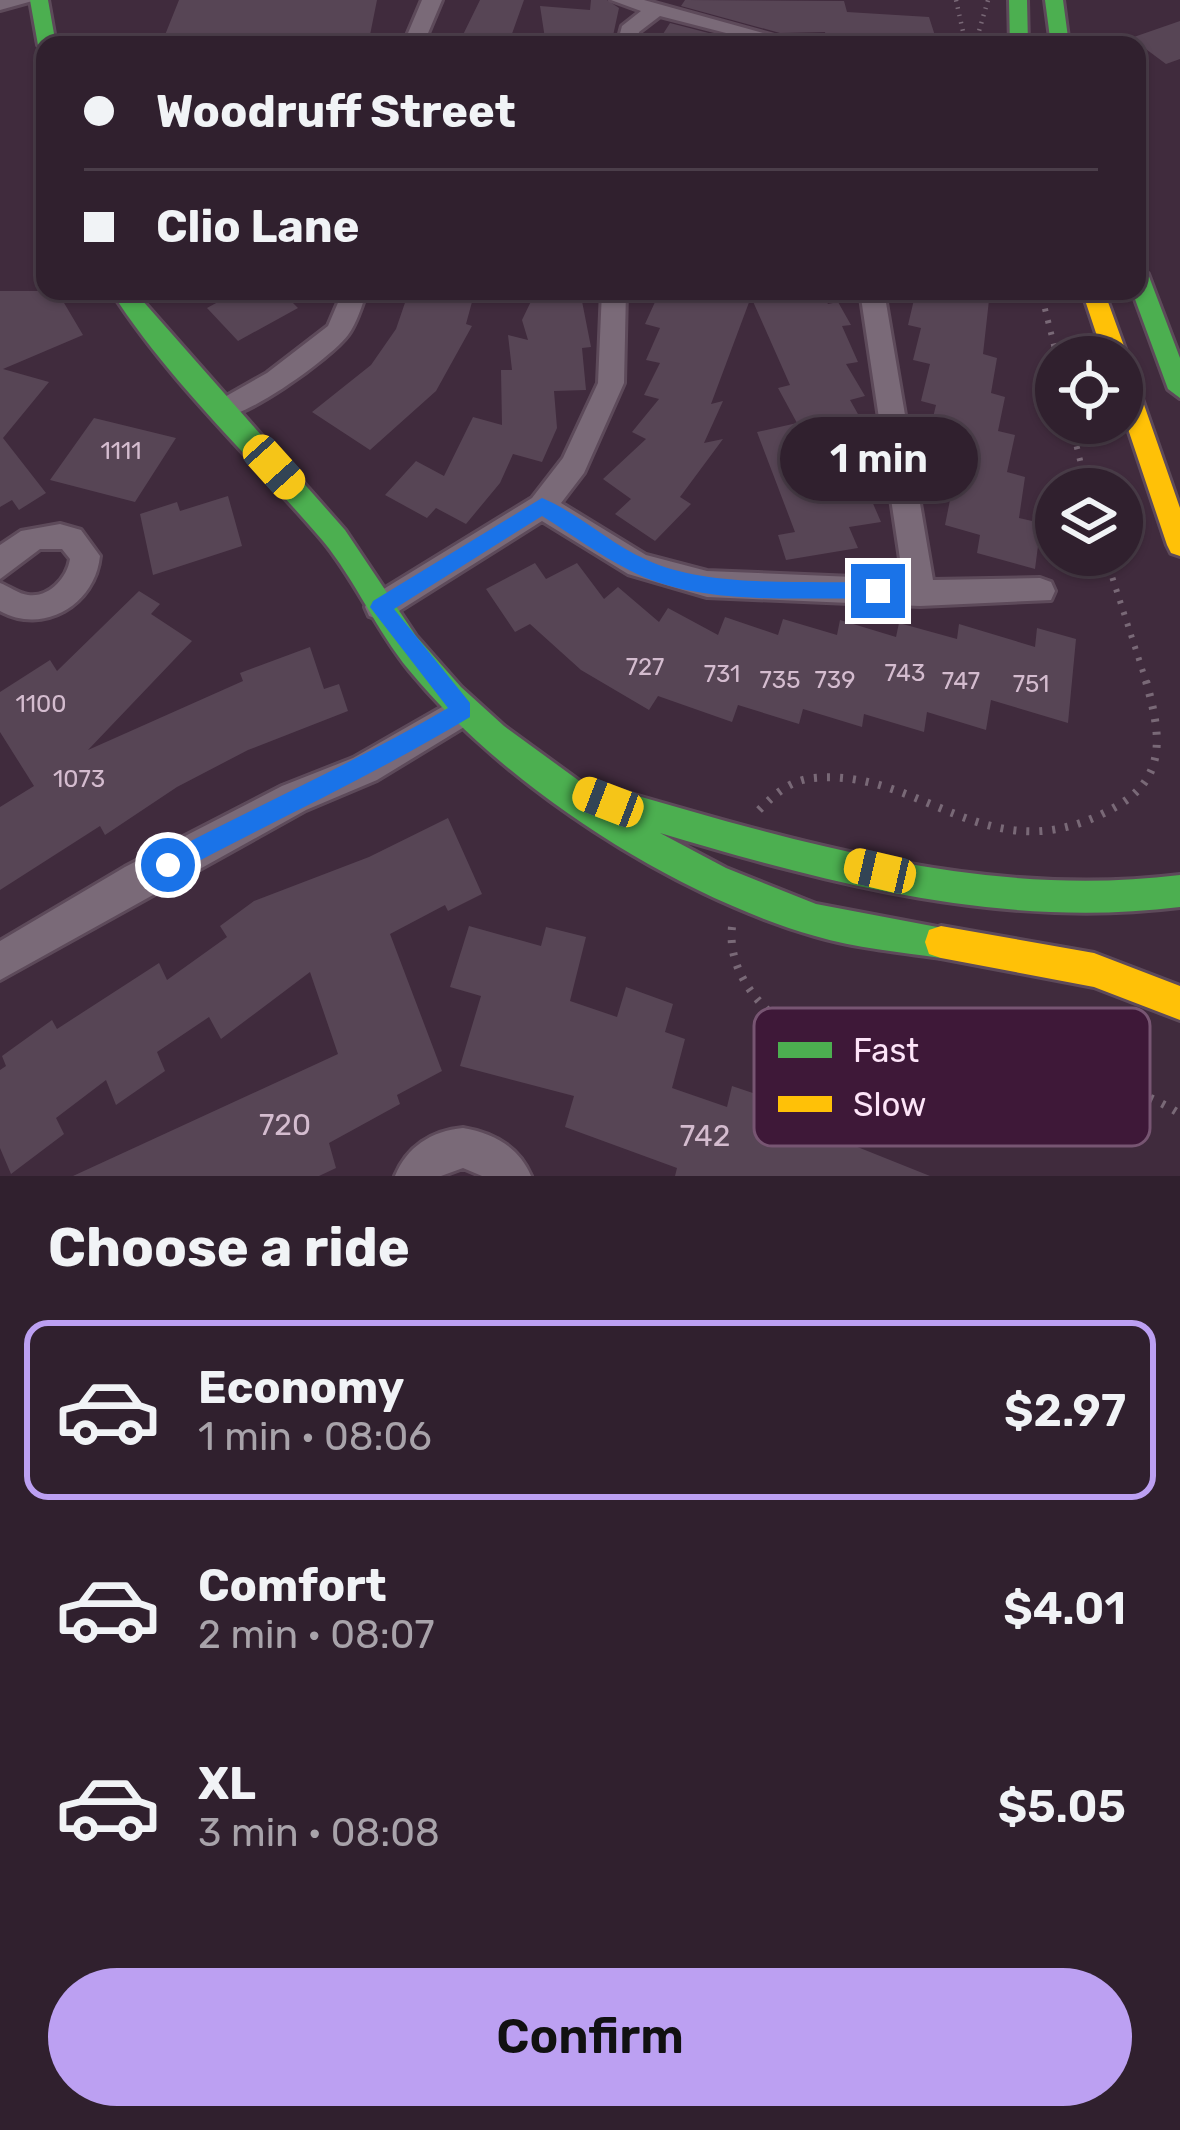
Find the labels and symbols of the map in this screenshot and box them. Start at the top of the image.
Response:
callout: 1 min [779,417,977,501]
car [237,428,311,506]
house number: 1111 [100,437,142,465]
route end [851,564,905,618]
house number: 727 [626,653,664,681]
house number: 743 [885,659,925,687]
house number: 731 [704,660,740,688]
house number: 735 [760,666,801,694]
house number: 739 [815,666,855,694]
house number: 747 [942,667,980,695]
house number: 751 [1013,670,1049,698]
house number: 1100 [15,690,67,718]
house number: 1073 [53,765,105,793]
car [568,772,648,832]
route start [141,838,195,892]
car [841,845,919,897]
legend [754,1008,1150,1146]
text: Fast [853,1031,919,1070]
text: Slow [853,1085,927,1124]
house number: 720 [259,1107,311,1143]
house number: 742 [680,1118,730,1154]

